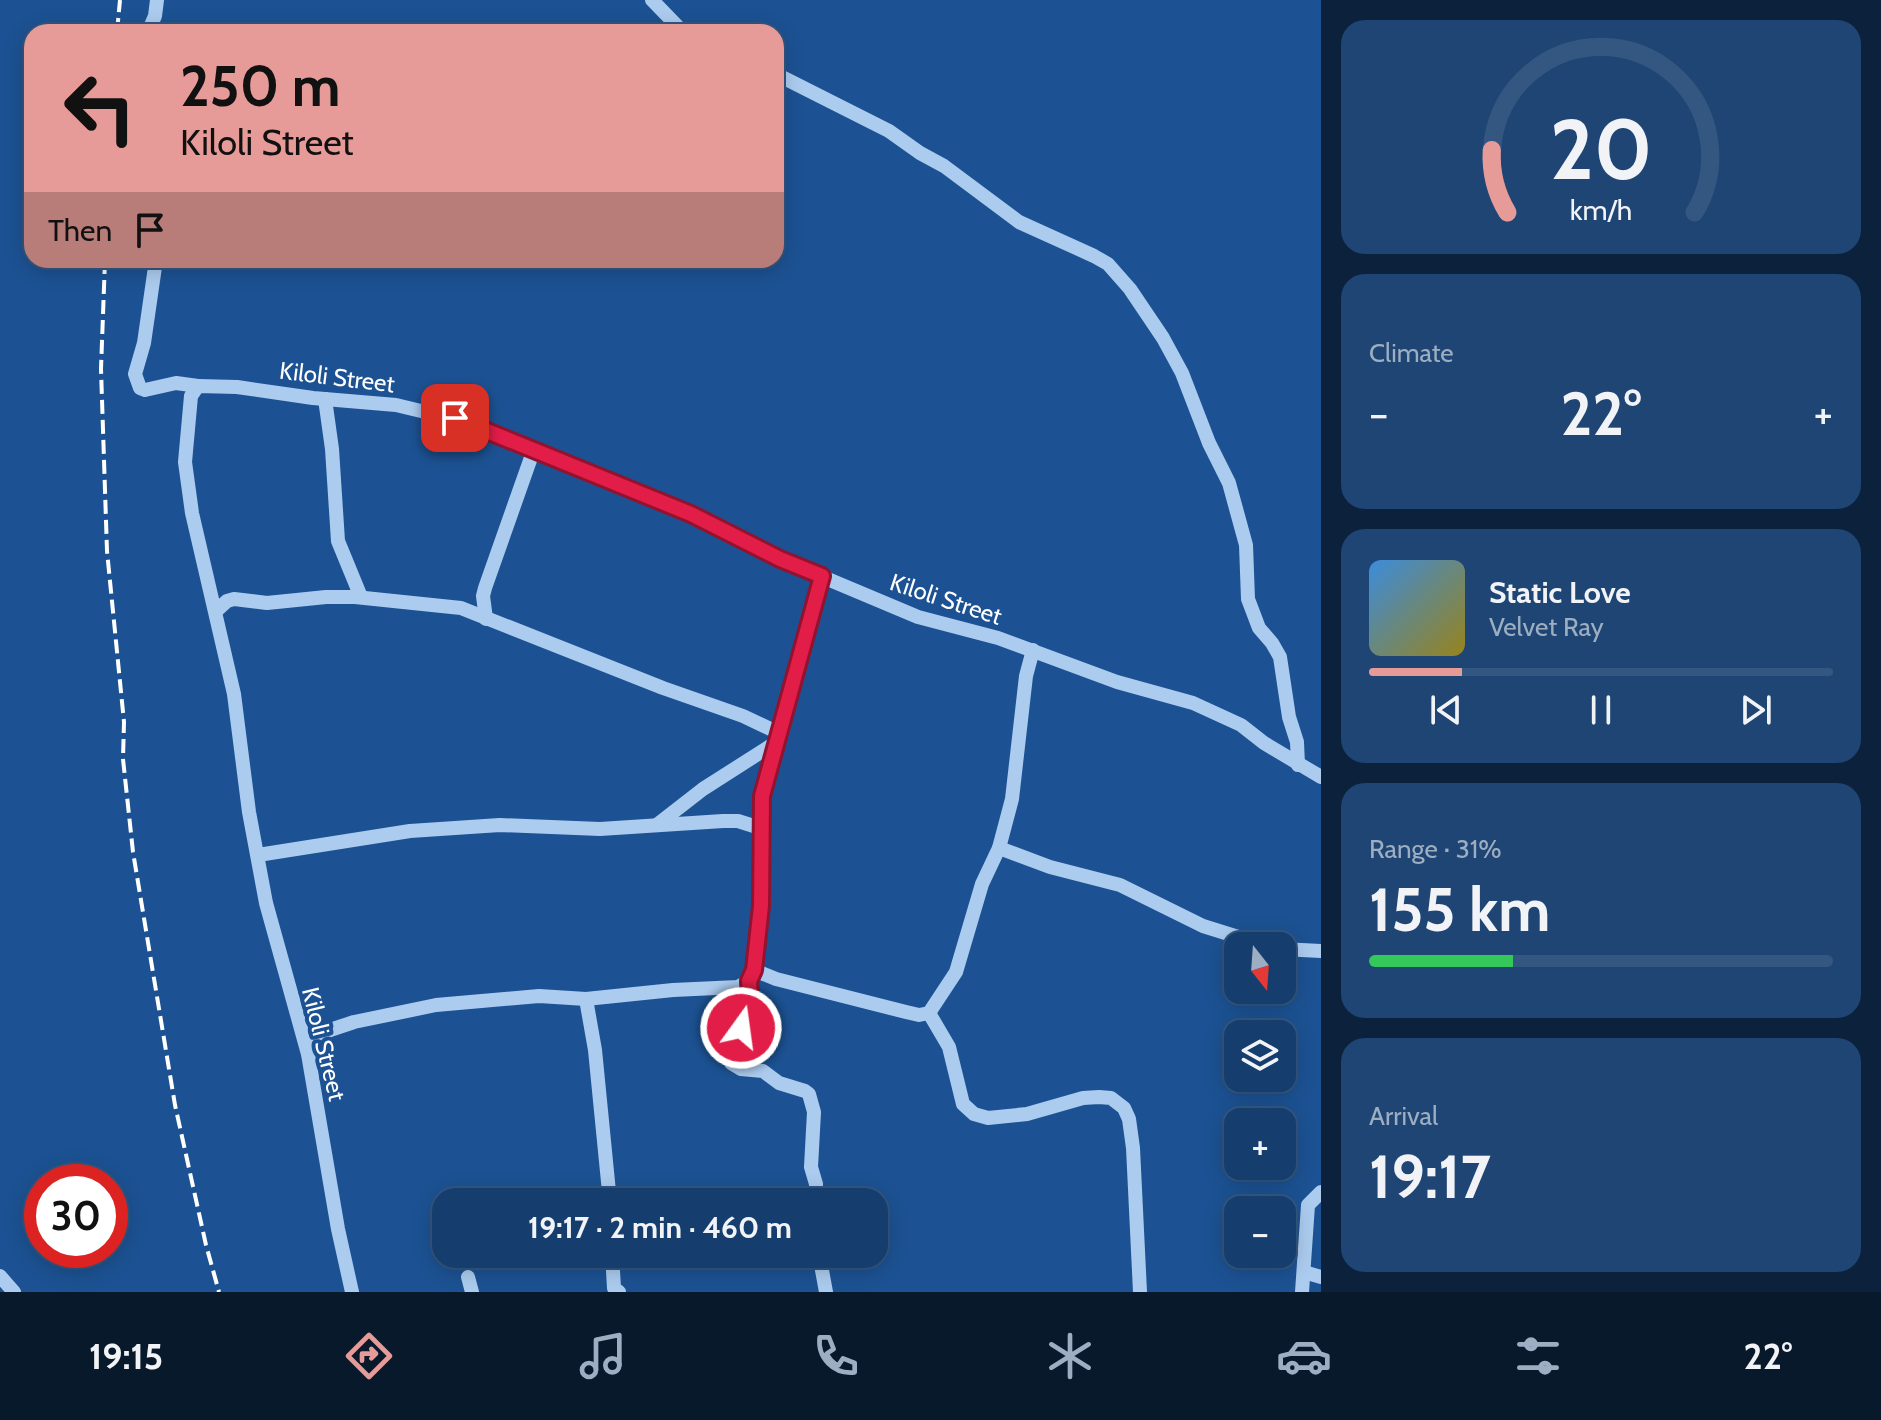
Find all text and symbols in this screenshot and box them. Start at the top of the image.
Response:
text: 250 m [180,52,341,120]
icon: left [48,56,152,160]
text: 20 [1550,99,1652,200]
text: Kiloli Street [180,120,354,164]
text: km/h [1570,192,1632,227]
icon: arrive [128,208,172,252]
text: Then [48,212,112,249]
text: Climate [1369,337,1454,369]
street label: Kiloli Street [278,356,396,398]
text: 22° [1561,377,1641,450]
pin [421,384,489,452]
text: − [1369,387,1388,440]
text: + [1814,387,1833,440]
icon: arrive [433,396,477,440]
street label: Kiloli Street [886,567,1006,631]
text: Static Love [1489,574,1631,611]
text: Velvet Ray [1489,611,1604,643]
icon: previous [1424,688,1468,732]
icon: pause [1579,688,1623,732]
icon: next [1734,688,1778,732]
text: Range · 31% [1369,833,1502,865]
text: 155 km [1369,873,1550,946]
north arrow [1224,932,1296,1004]
map controls [1224,932,1296,1268]
street label: Kiloli Street [296,984,352,1104]
position arrow [699,986,783,1070]
button: layers [1224,1020,1296,1092]
text: Arrival [1369,1100,1438,1132]
button: + [1224,1108,1296,1180]
text: 19:17 [1369,1140,1491,1213]
speed limit sign: 30 [24,1164,128,1268]
button: − [1224,1196,1296,1268]
text: 19:17 · 2 min · 460 m [528,1209,792,1246]
icon: directions [341,1328,397,1384]
icon: music [575,1328,631,1384]
icon: phone [808,1328,864,1384]
icon: climate [1042,1328,1098,1384]
icon: car [1276,1328,1332,1384]
icon: filters [1510,1328,1566,1384]
text: 19:15 [89,1334,163,1378]
text: 22° [1744,1334,1792,1378]

